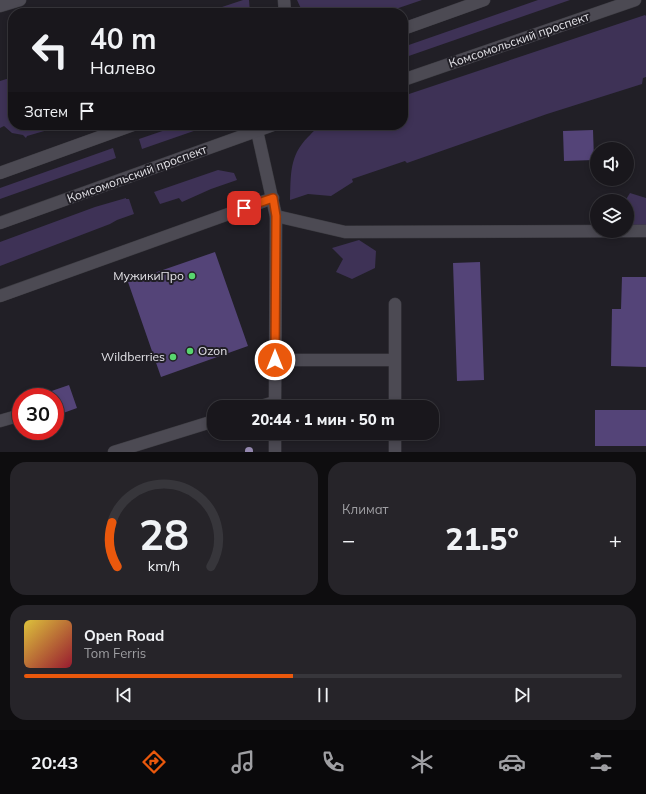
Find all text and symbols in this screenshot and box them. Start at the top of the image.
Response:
street label: Комсомольский проспект [447,8,592,71]
text: 40 m [90,21,156,56]
icon: left [24,24,76,76]
text: Налево [90,56,156,79]
icon: arrive [76,100,98,122]
text: Затем [24,102,68,121]
street label: Комсомольский проспект [65,141,209,206]
map controls [590,142,634,238]
button: sound [590,142,634,186]
pin [227,191,261,225]
button: layers [590,194,634,238]
icon: arrive [233,197,255,219]
place label: МужикиПро [113,268,184,283]
marker: МужикиПро [187,271,197,281]
position arrow [254,339,296,381]
place label: Ozon [198,343,227,358]
marker: Ozon [185,346,195,356]
place label: Wildberries [101,349,165,364]
marker: Wildberries [168,352,178,362]
speed limit sign: 30 [12,388,64,440]
text: 20:44 · 1 мин · 50 m [251,410,395,429]
text: Климат [342,501,389,517]
text: 28 [139,507,189,559]
text: 21.5° [445,520,519,558]
text: − [342,526,355,554]
text: + [609,526,622,554]
text: km/h [148,556,180,574]
text: Open Road [84,626,164,645]
text: Tom Ferris [84,645,146,661]
icon: previous [113,684,135,706]
icon: pause [312,684,334,706]
icon: next [511,684,533,706]
icon: directions [140,748,168,776]
icon: music [229,748,257,776]
icon: phone [319,748,347,776]
icon: climate [408,748,436,776]
icon: car [498,748,526,776]
icon: filters [587,748,615,776]
text: 20:43 [31,751,78,774]

